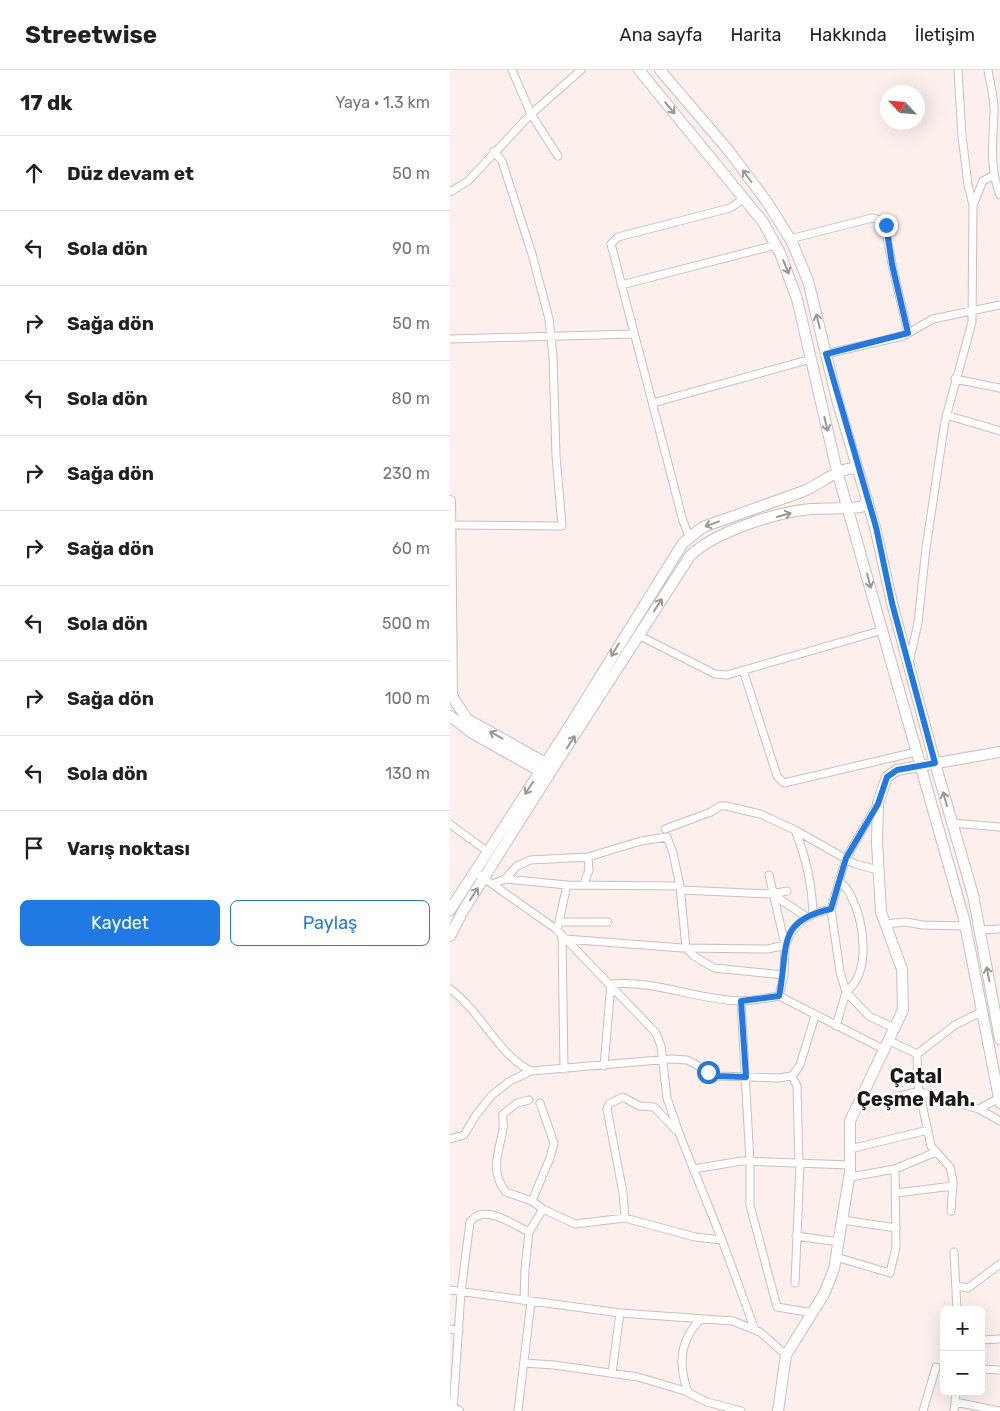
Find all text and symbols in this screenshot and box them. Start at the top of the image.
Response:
text: Streetwise [25,21,157,49]
text: Ana sayfa [620,24,703,46]
text: Harita [731,24,781,46]
text: Hakkında [809,24,887,46]
text: İletişim [915,24,975,46]
north arrow [880,85,925,130]
text: 17 dk [20,90,72,115]
text: Yaya · 1.3 km [335,93,430,112]
one-way arrow [665,101,676,114]
icon: ahead [20,159,48,187]
text: Düz devam et [67,162,194,185]
text: 50 m [392,164,430,183]
one-way arrow [742,170,753,183]
route end [875,214,898,237]
icon: left [20,234,48,262]
text: Sola dön [67,237,148,260]
text: 90 m [392,239,430,258]
one-way arrow [781,259,791,274]
icon: right [20,309,48,337]
text: Sağa dön [67,312,154,335]
one-way arrow [813,313,822,329]
text: 50 m [392,314,430,333]
icon: left [20,384,48,412]
text: Sola dön [67,387,148,410]
text: 80 m [392,389,430,408]
one-way arrow [822,416,831,432]
icon: right [20,459,48,487]
text: Sağa dön [67,462,154,485]
text: 230 m [383,464,430,483]
one-way arrow [776,509,792,519]
one-way arrow [705,520,720,529]
icon: right [20,534,48,562]
text: Sağa dön [67,537,154,560]
text: 60 m [392,539,430,558]
one-way arrow [864,572,874,588]
one-way arrow [653,598,663,612]
icon: left [20,609,48,637]
text: Sola dön [67,612,148,635]
text: 500 m [382,614,430,633]
one-way arrow [610,643,620,657]
icon: right [20,684,48,712]
text: Sağa dön [67,687,154,710]
text: 100 m [385,689,430,708]
one-way arrow [489,730,504,740]
one-way arrow [566,735,576,749]
icon: left [20,759,48,787]
text: Sola dön [67,762,148,785]
text: 130 m [385,764,430,783]
one-way arrow [524,781,534,795]
one-way arrow [940,791,949,807]
icon: arrive [20,834,48,862]
text: Varış noktası [67,837,190,860]
one-way arrow [469,887,480,901]
button: Kaydet [20,900,220,946]
button: Paylaş [230,900,430,946]
one-way arrow [982,966,992,982]
route start [697,1061,720,1084]
district label: Çatal Çeşme Mah. [857,1064,975,1111]
map controls [940,1306,985,1396]
button: + [940,1306,985,1351]
button: − [940,1351,985,1396]

